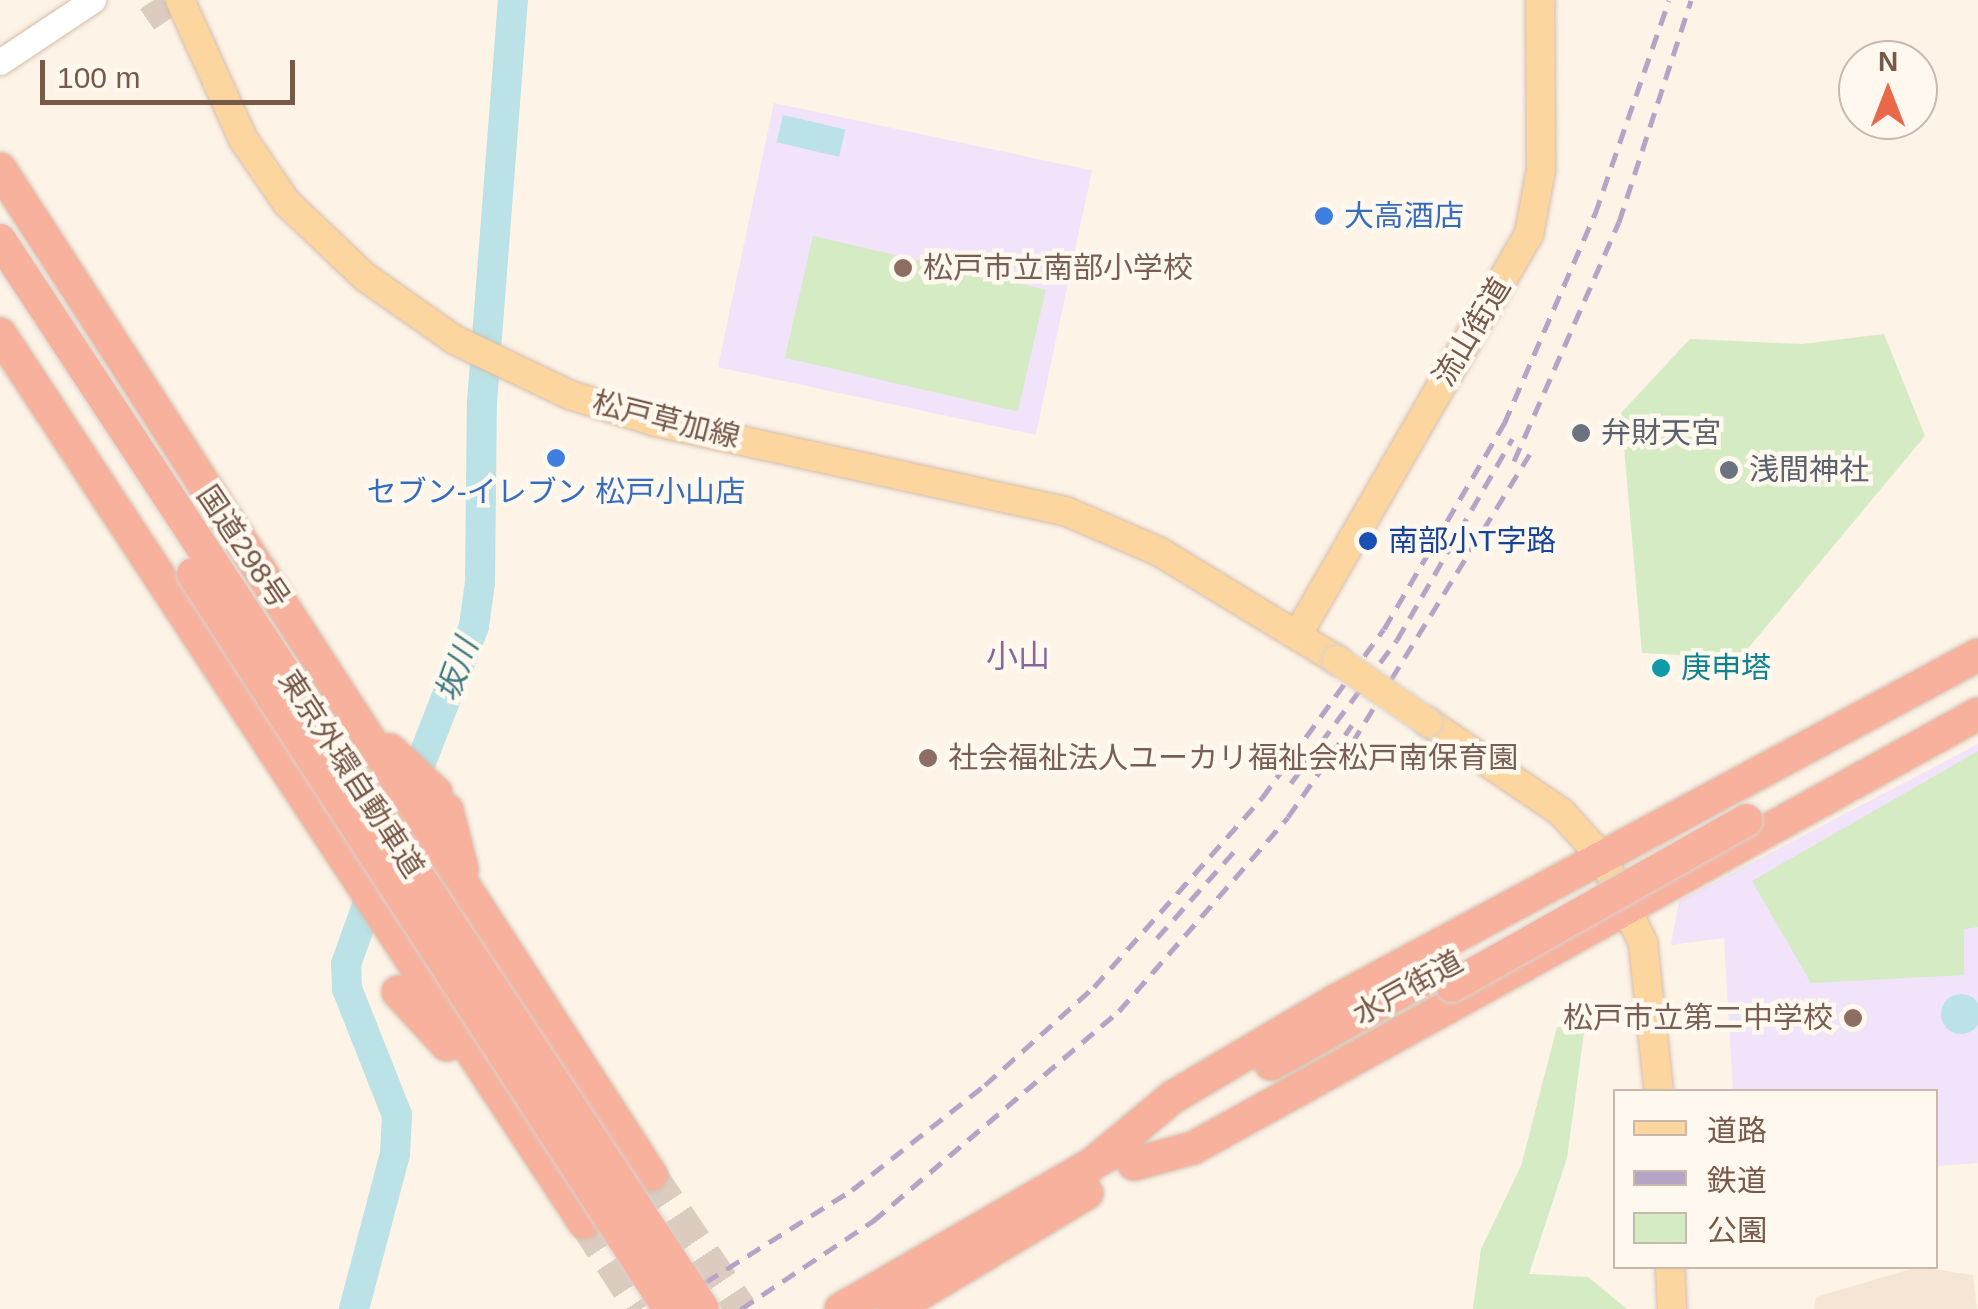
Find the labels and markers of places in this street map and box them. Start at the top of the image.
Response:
place label: 大高酒店 [1344,198,1464,234]
marker: 大高酒店 [1313,205,1335,227]
place label: 松戸市立南部小学校 [923,250,1193,286]
marker: 松戸市立南部小学校 [892,257,914,279]
place label: 弁財天宮 [1601,415,1721,451]
marker: 弁財天宮 [1570,422,1592,444]
marker: セブン-イレブン 松戸小山店 [545,447,567,469]
place label: 浅間神社 [1749,452,1869,488]
marker: 浅間神社 [1718,459,1740,481]
place label: セブン-イレブン 松戸小山店 [367,474,745,510]
place label: 南部小T字路 [1388,523,1556,559]
marker: 南部小T字路 [1357,530,1379,552]
place label: 庚申塔 [1681,650,1771,686]
marker: 庚申塔 [1650,657,1672,679]
place label: 社会福祉法人ユーカリ福祉会松戸南保育園 [948,740,1518,776]
marker: 社会福祉法人ユーカリ福祉会松戸南保育園 [917,747,939,769]
place label: 松戸市立第二中学校 [1563,1000,1833,1036]
marker: 松戸市立第二中学校 [1842,1007,1864,1029]

